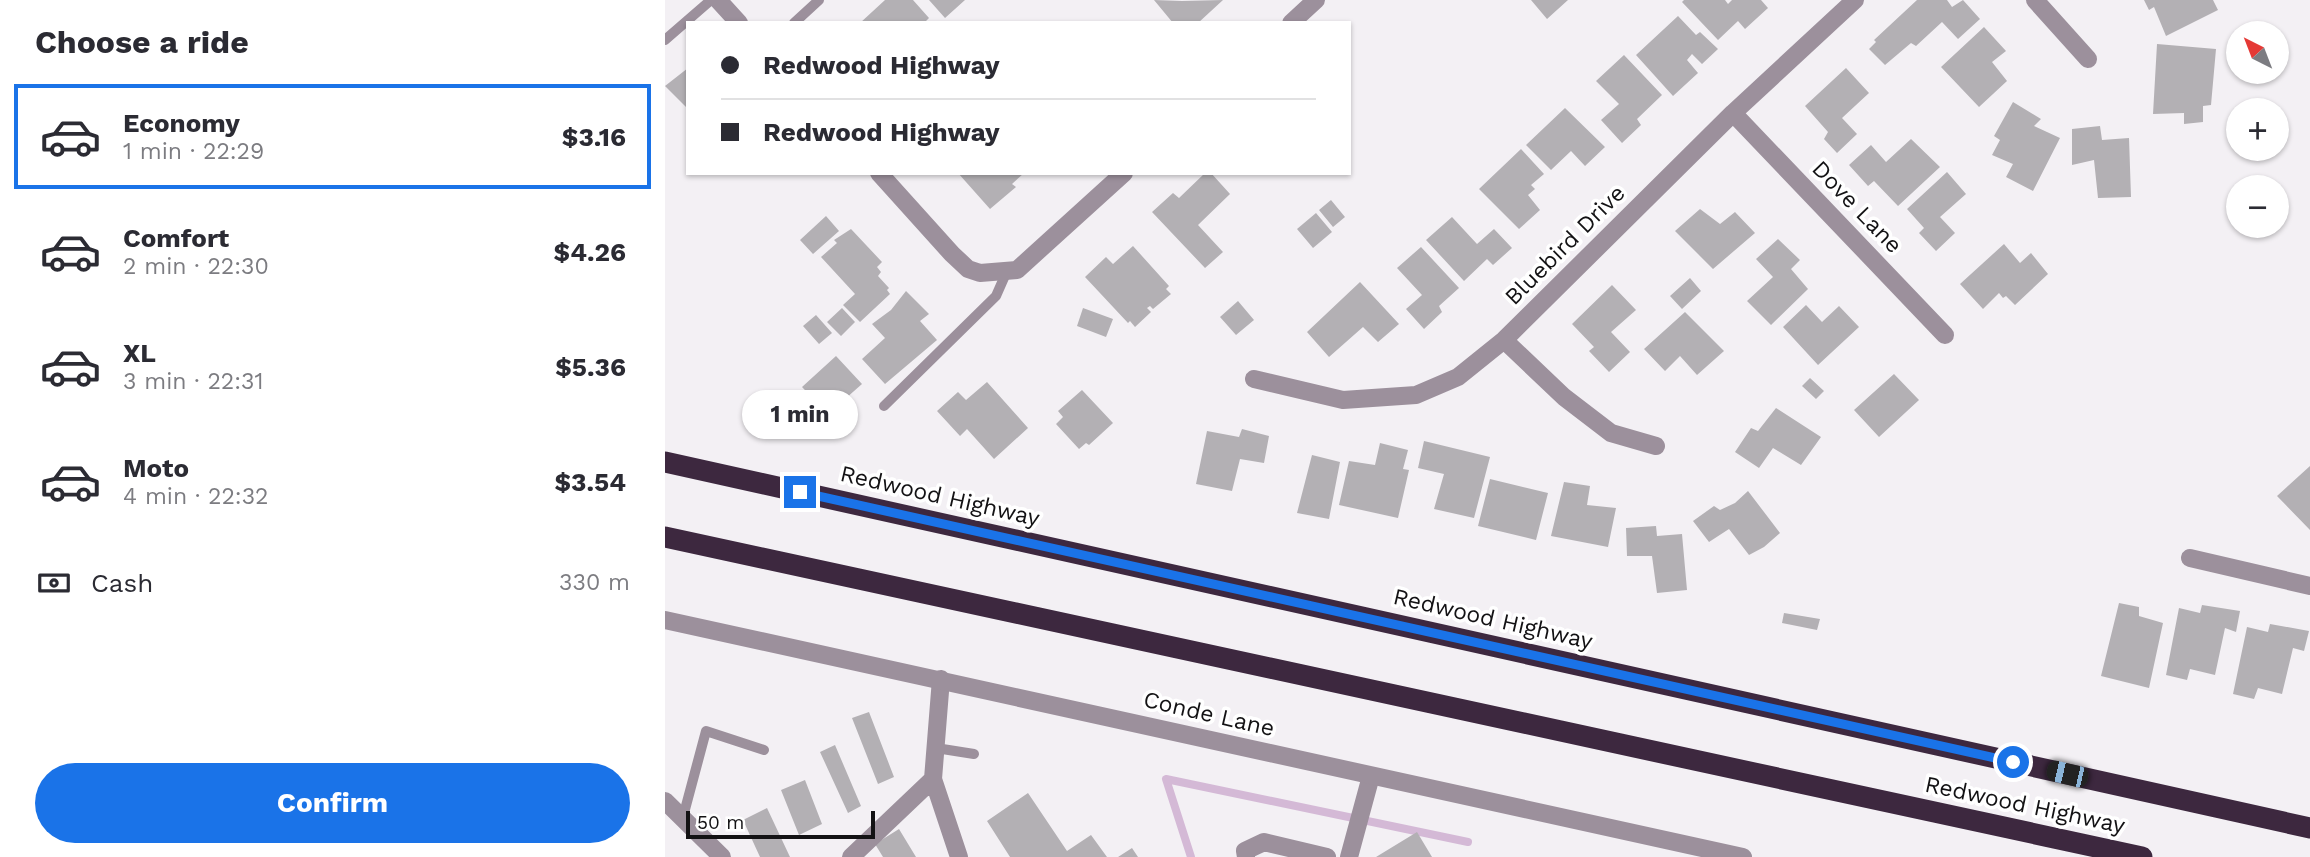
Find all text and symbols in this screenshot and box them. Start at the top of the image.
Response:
north arrow [2226,21,2289,84]
map controls [2226,21,2289,238]
text: Choose a ride [35,23,249,61]
text: Redwood Highway [763,50,1000,80]
button: + [2226,98,2289,161]
icon: car [39,105,102,168]
text: Economy [123,108,240,138]
text: Redwood Highway [763,117,1000,147]
text: $3.16 [562,122,626,152]
text: 1 min · 22:29 [123,138,264,165]
street label: Dove Lane [1806,155,1908,259]
button: − [2226,175,2289,238]
street label: Bluebird Drive [1499,179,1631,311]
icon: car [39,220,102,283]
text: Comfort [123,223,229,253]
text: $4.26 [554,237,626,267]
text: 2 min · 22:30 [123,253,269,280]
icon: car [39,335,102,398]
text: XL [123,338,156,368]
text: $5.36 [555,352,626,382]
text: 3 min · 22:31 [123,368,263,395]
callout: 1 min [742,391,858,440]
text: 1 min [770,401,830,428]
icon: car [39,450,102,513]
text: Moto [123,453,189,483]
street label: Redwood Highway [838,460,1042,532]
text: $3.54 [554,467,626,497]
route end [784,476,816,508]
text: 4 min · 22:32 [123,483,269,510]
icon: cash [35,564,73,602]
text: Cash [91,568,153,598]
text: 330 m [559,569,630,596]
street label: Redwood Highway [1391,583,1595,655]
street label: Conde Lane [1141,686,1277,742]
route start [1997,746,2029,778]
car [2045,759,2090,789]
button: Confirm [35,763,630,843]
street label: Redwood Highway [1923,771,2128,839]
scale bar [686,808,875,840]
text: 50 m [697,811,744,834]

